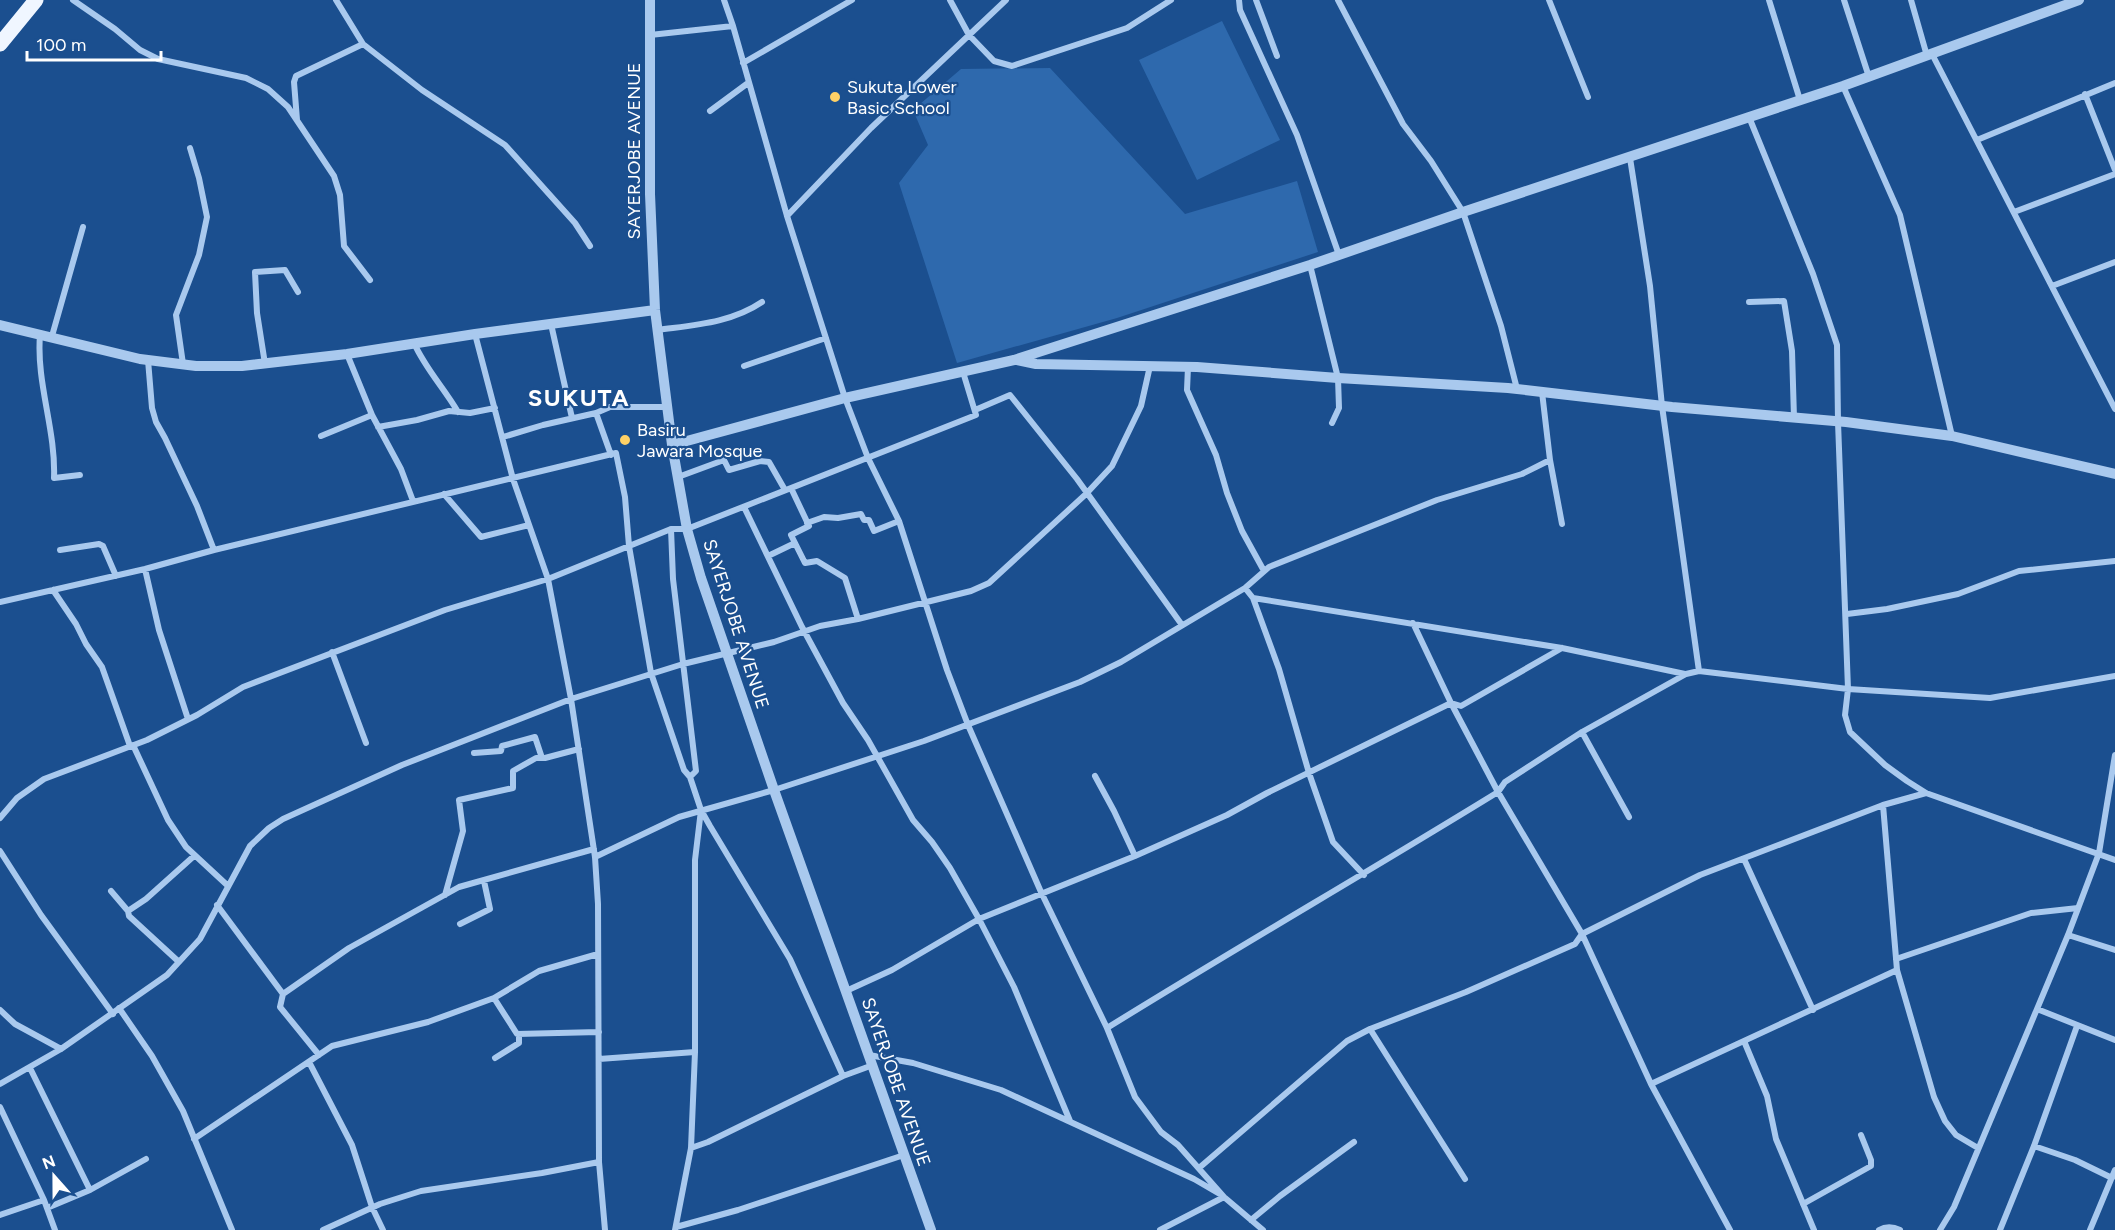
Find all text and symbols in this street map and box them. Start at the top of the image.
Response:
scale bar [27,24,160,62]
text: 100 m [36,34,86,56]
street label: SAYERJOBE AVENUE [623,62,645,240]
place label: Sukuta Lower Basic School [847,76,957,119]
marker: Sukuta Lower Basic School [828,90,842,104]
district label: SUKUTA [528,383,630,412]
place label: Basiru Jawara Mosque [637,419,763,462]
marker: Basiru Jawara Mosque [618,433,632,447]
street label: SAYERJOBE AVENUE [698,536,774,712]
street label: SAYERJOBE AVENUE [857,995,935,1169]
north arrow [24,1146,84,1206]
text: N [40,1151,58,1174]

